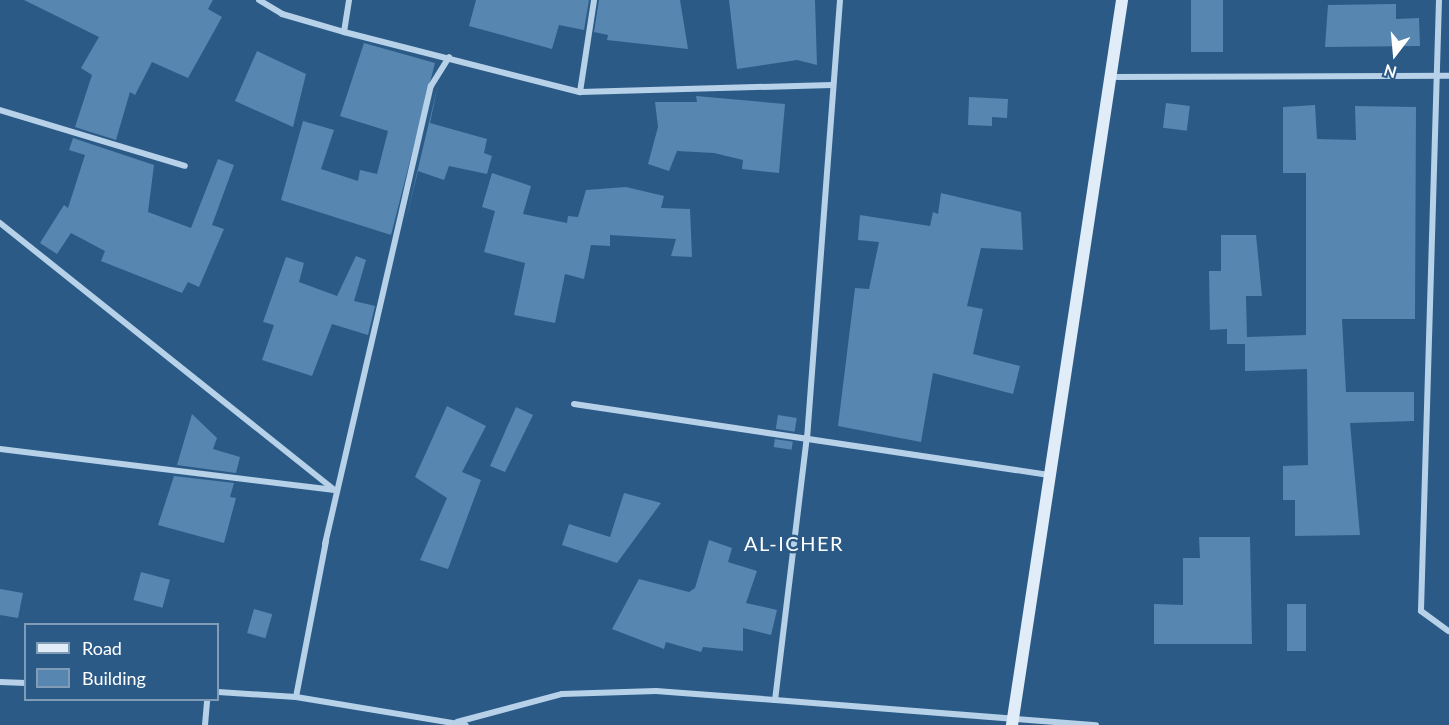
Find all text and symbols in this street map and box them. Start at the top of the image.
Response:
north arrow [1365,24,1425,84]
text: N [1381,61,1398,83]
district label: AL-ICHER [744,531,844,555]
legend [24,623,219,701]
text: Road [82,637,122,659]
text: Building [82,667,146,689]

